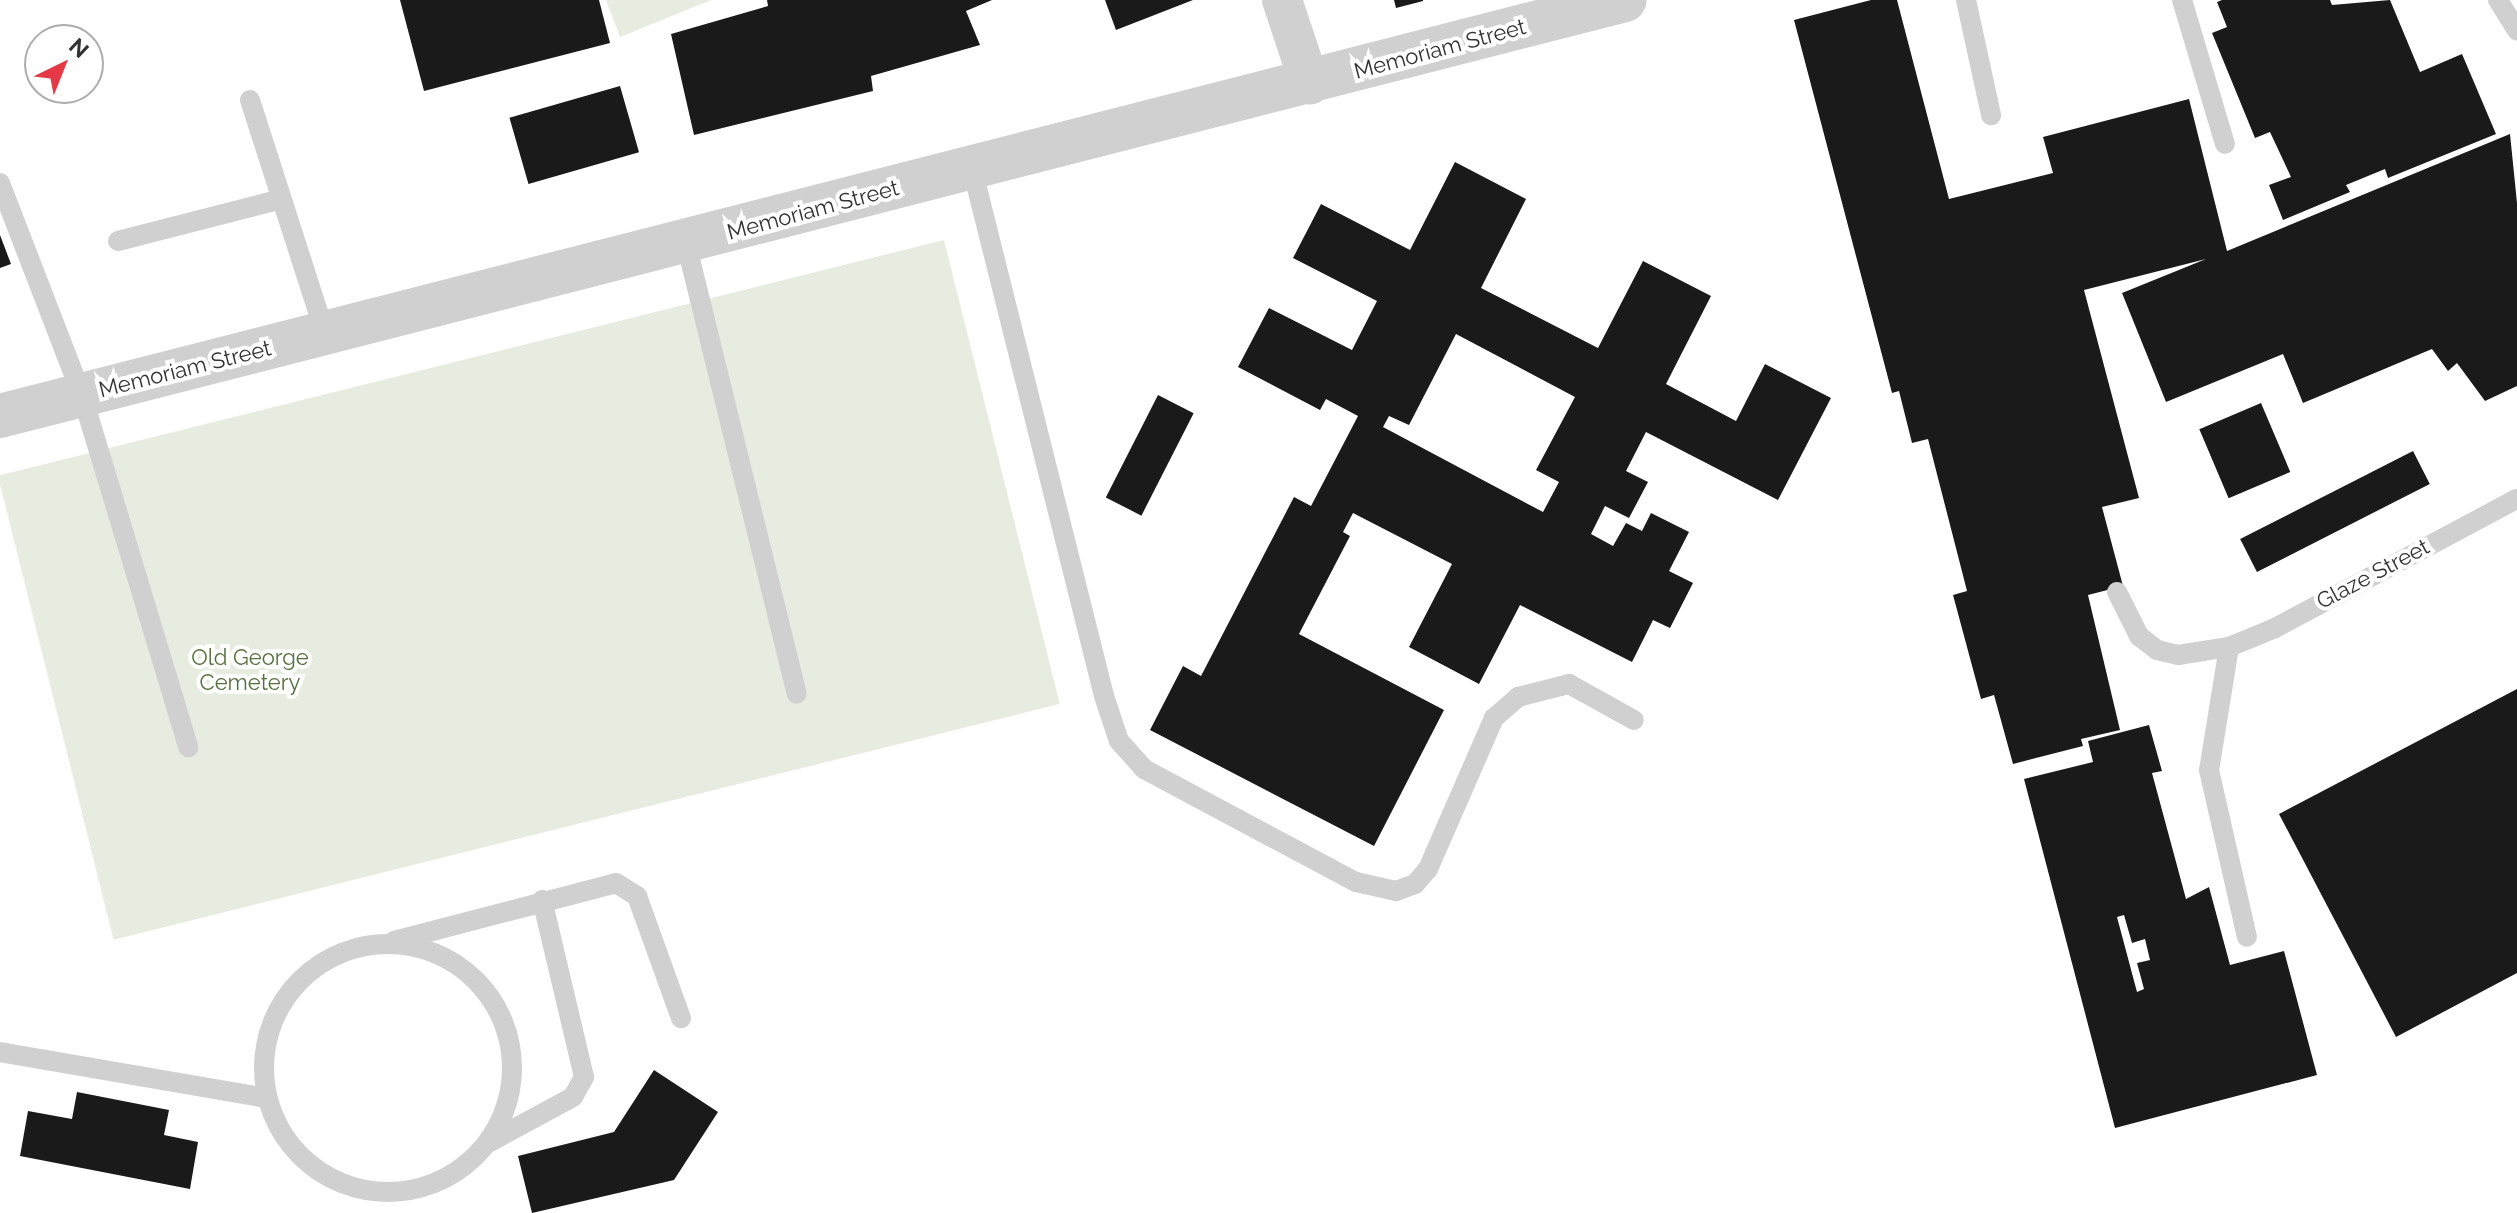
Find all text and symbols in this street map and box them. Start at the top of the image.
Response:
street label: Memoriam Street [1351,13,1529,85]
north arrow [24,24,104,104]
text: N [64,33,94,63]
street label: Memoriam Street [724,174,902,246]
street label: Memoriam Street [96,335,274,403]
street label: Glaze Street [2312,533,2434,615]
park label: Old George Cemetery [191,644,309,696]

